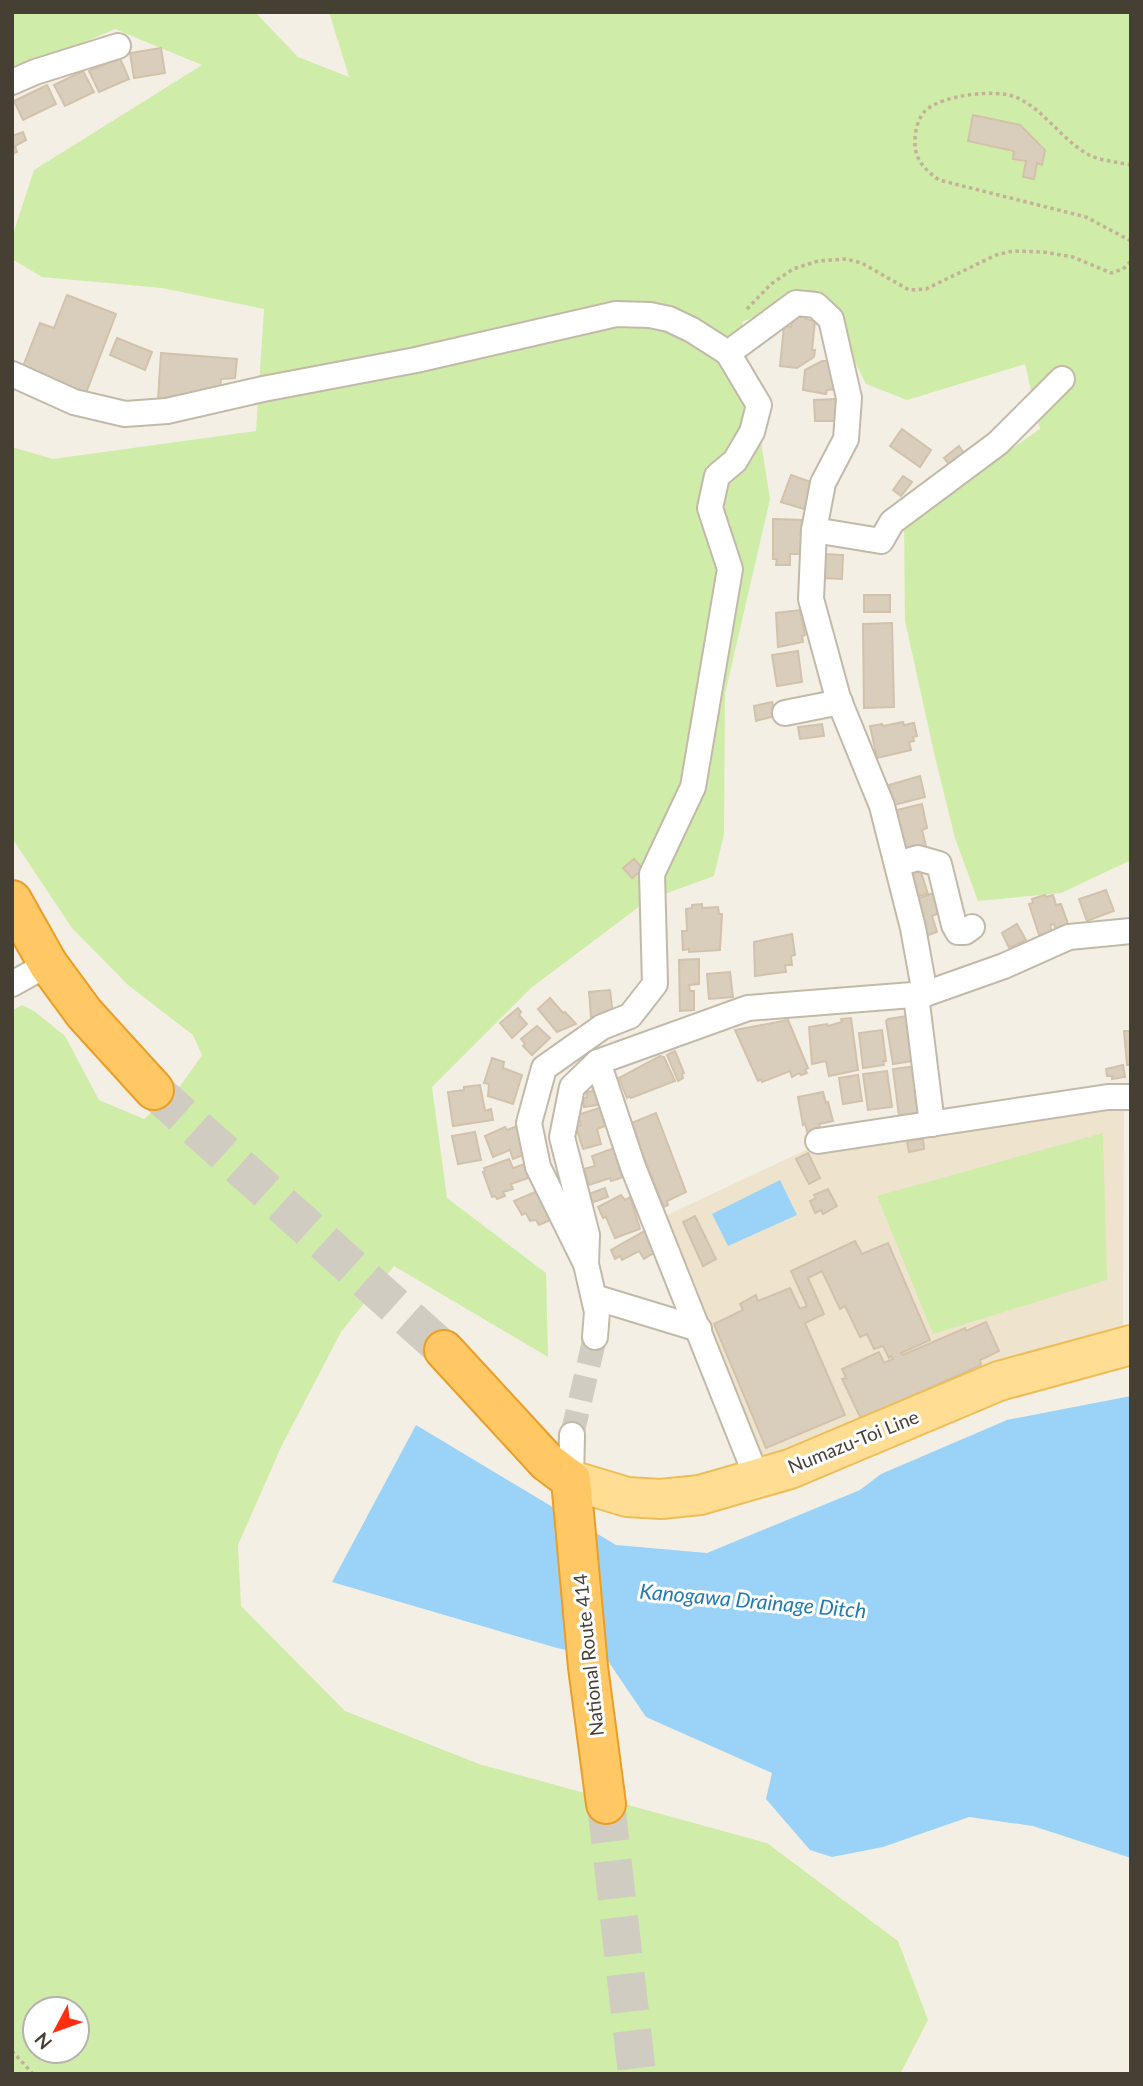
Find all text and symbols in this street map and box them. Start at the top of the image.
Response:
street label: Numazu-Toi Line [784,1404,922,1478]
street label: National Route 414 [568,1573,608,1737]
water label: Kanogawa Drainage Ditch [639,1578,867,1622]
north arrow [21,1995,91,2065]
text: N [29,2028,56,2055]

